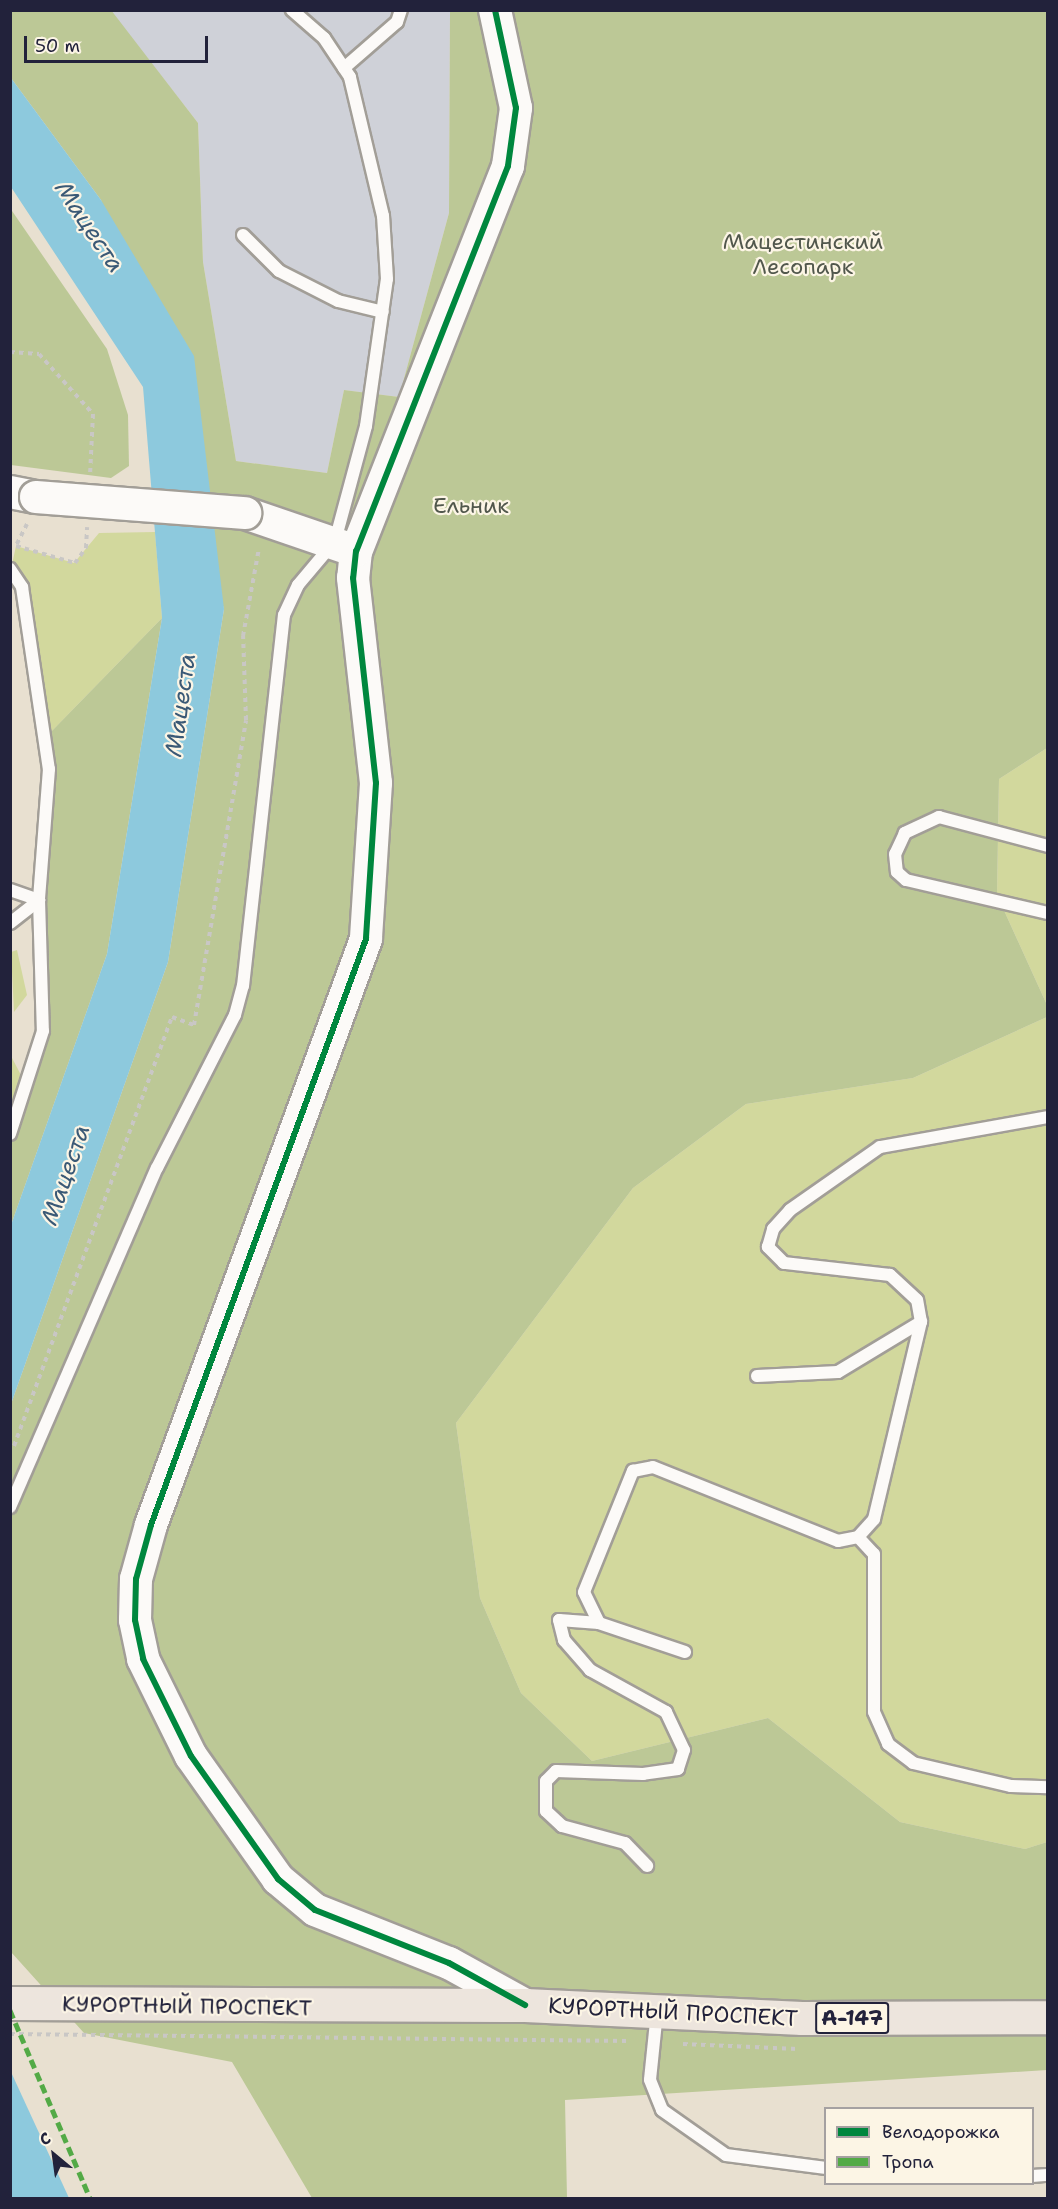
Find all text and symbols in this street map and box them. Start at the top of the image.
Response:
scale bar [27,24,212,62]
text: 50 m [35,34,80,58]
water label: Мацеста [48,176,130,278]
park label: Мацестинский Лесопарк [723,228,883,280]
park label: Ельник [433,493,509,519]
water label: Мацеста [159,651,203,759]
water label: Мацеста [35,1121,97,1229]
street label: КУРОРТНЫЙ ПРОСПЕКТ [62,1991,312,2021]
street label: КУРОРТНЫЙ ПРОСПЕКТ [547,1992,799,2032]
road number: А-147 [814,2000,890,2036]
legend [824,2107,1034,2185]
text: Велодорожка [882,2120,1000,2144]
north arrow [24,2125,84,2185]
text: С [36,2127,54,2150]
text: Тропа [882,2150,934,2174]

